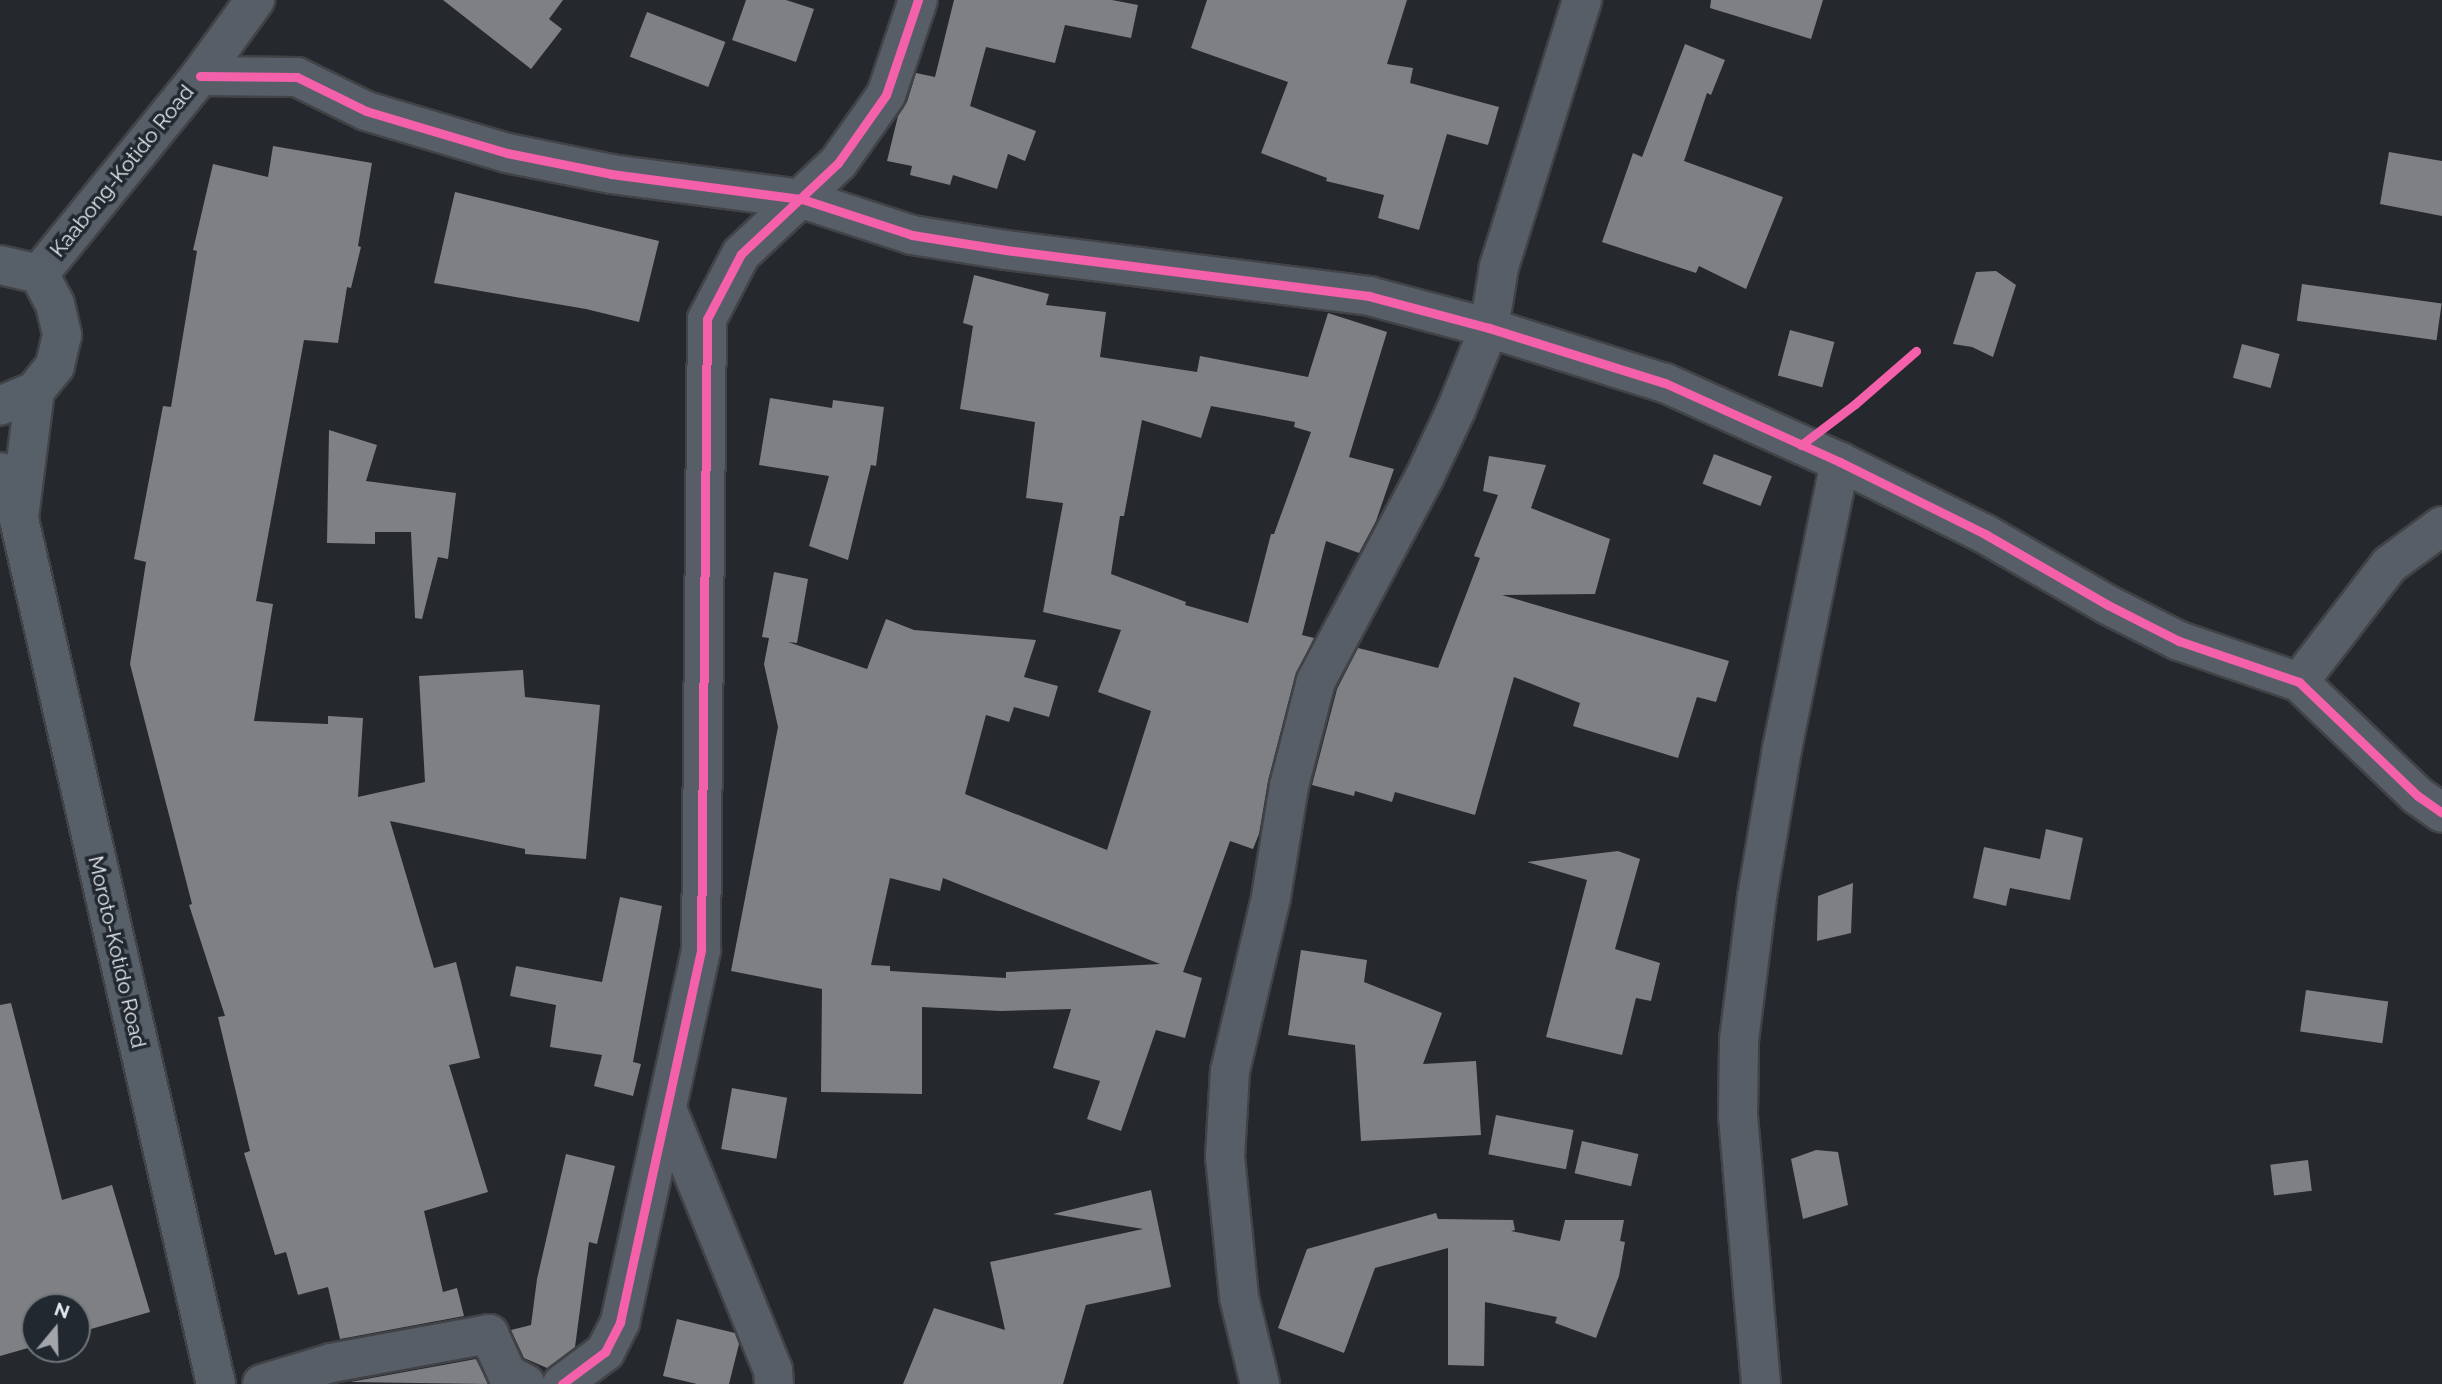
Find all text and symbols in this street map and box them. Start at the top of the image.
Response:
street label: Kaabong-Kotido Road [45,80,199,262]
street label: Moroto-Kotido Road [83,853,151,1051]
north arrow [21,1293,91,1363]
text: N [52,1297,73,1323]

